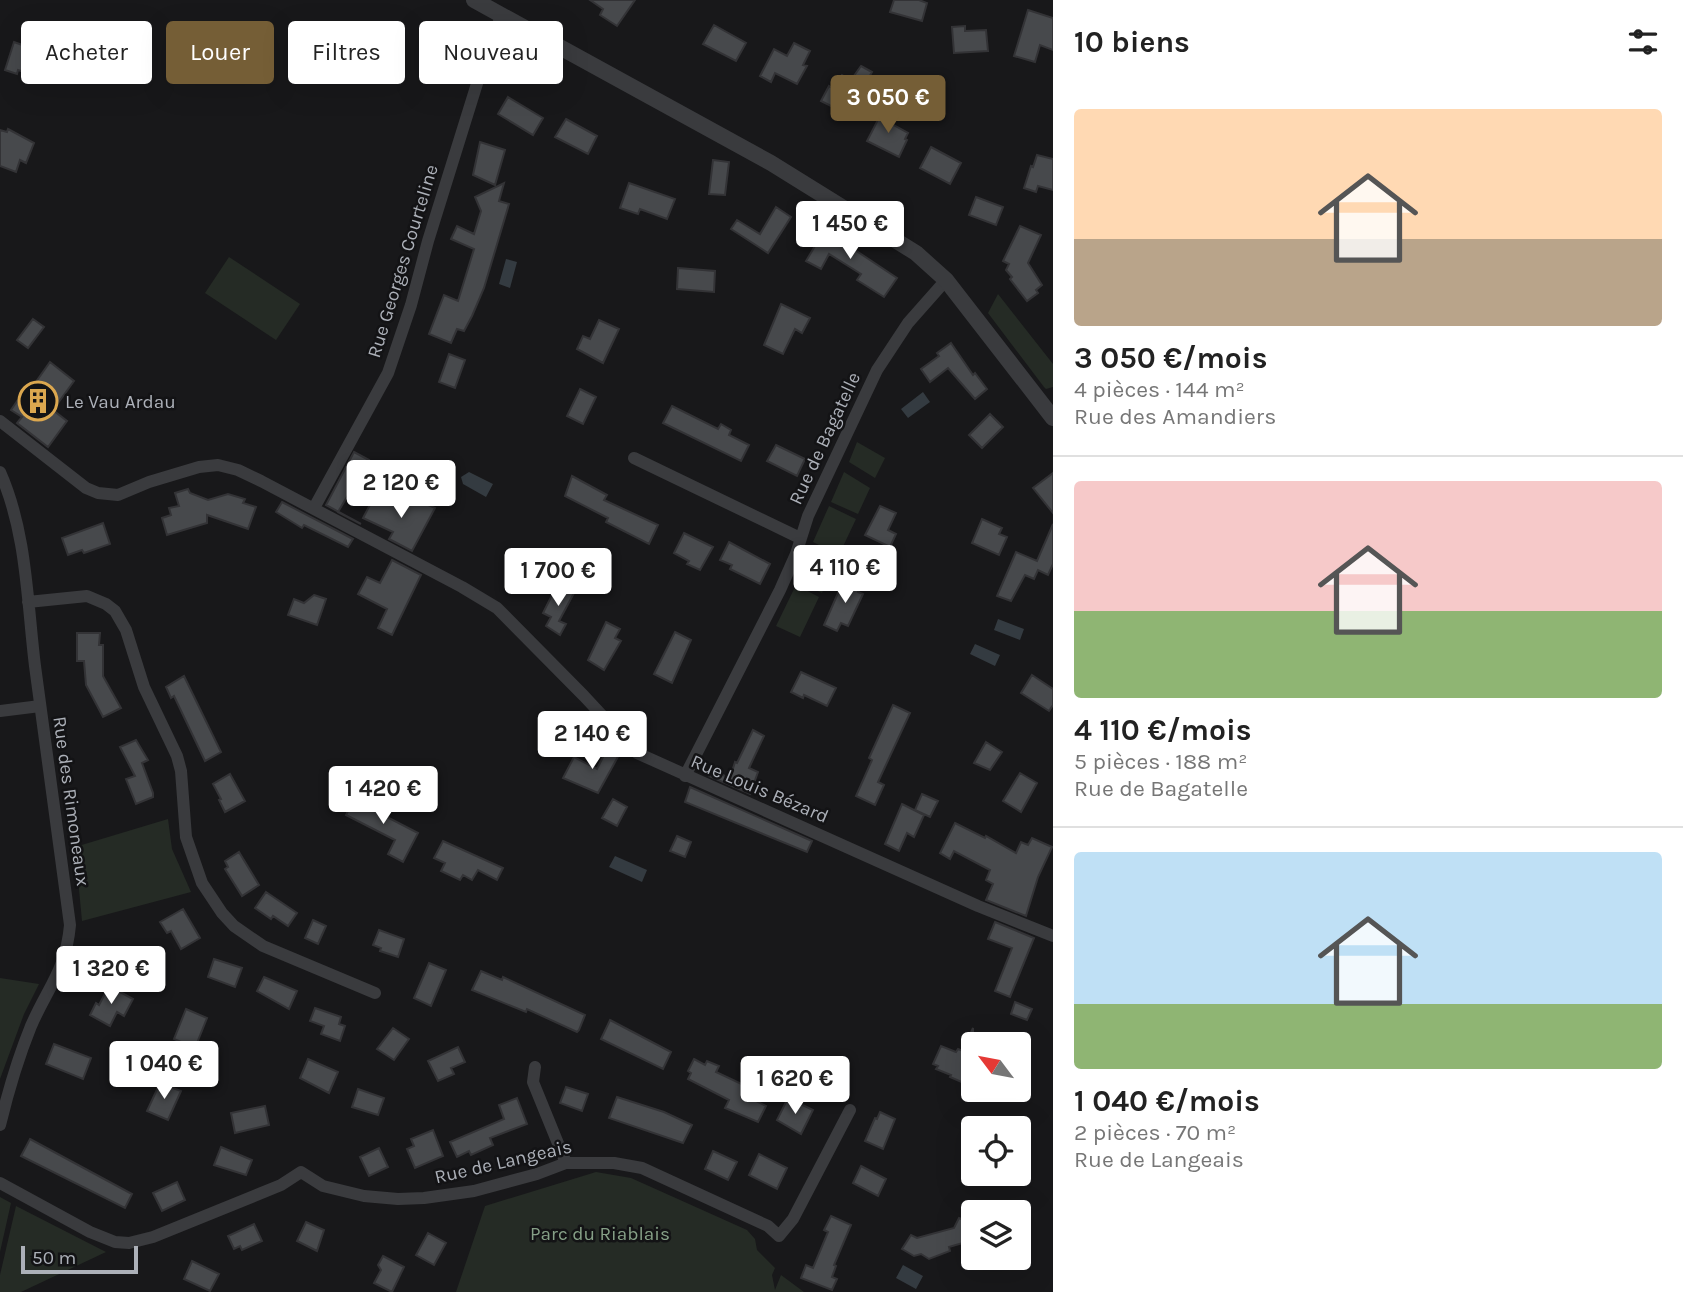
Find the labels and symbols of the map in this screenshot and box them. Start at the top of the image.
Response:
pin: 3 050 € [823,76,953,135]
street label: Rue Georges Courteline [363,162,443,361]
pin: 1 450 € [785,202,915,261]
street label: Rue de Bagatelle [785,369,865,508]
building icon: Le Vau Ardau [17,380,59,422]
place label: Le Vau Ardau [65,391,176,413]
pin: 2 120 € [336,461,466,520]
pin: 4 110 € [780,546,910,605]
pin: 1 700 € [493,548,623,608]
pin: 2 140 € [527,712,657,771]
street label: Rue des Rimoneaux [48,715,94,888]
street label: Rue Louis Bézard [687,750,832,828]
pin: 1 420 € [318,766,448,826]
pin: 1 320 € [46,946,176,1006]
north arrow [961,1032,1031,1102]
pin: 1 040 € [99,1042,229,1101]
pin: 1 620 € [730,1056,860,1116]
street label: Rue de Langeais [432,1135,574,1188]
park label: Parc du Riablais [530,1223,670,1245]
scale bar [21,1243,138,1275]

